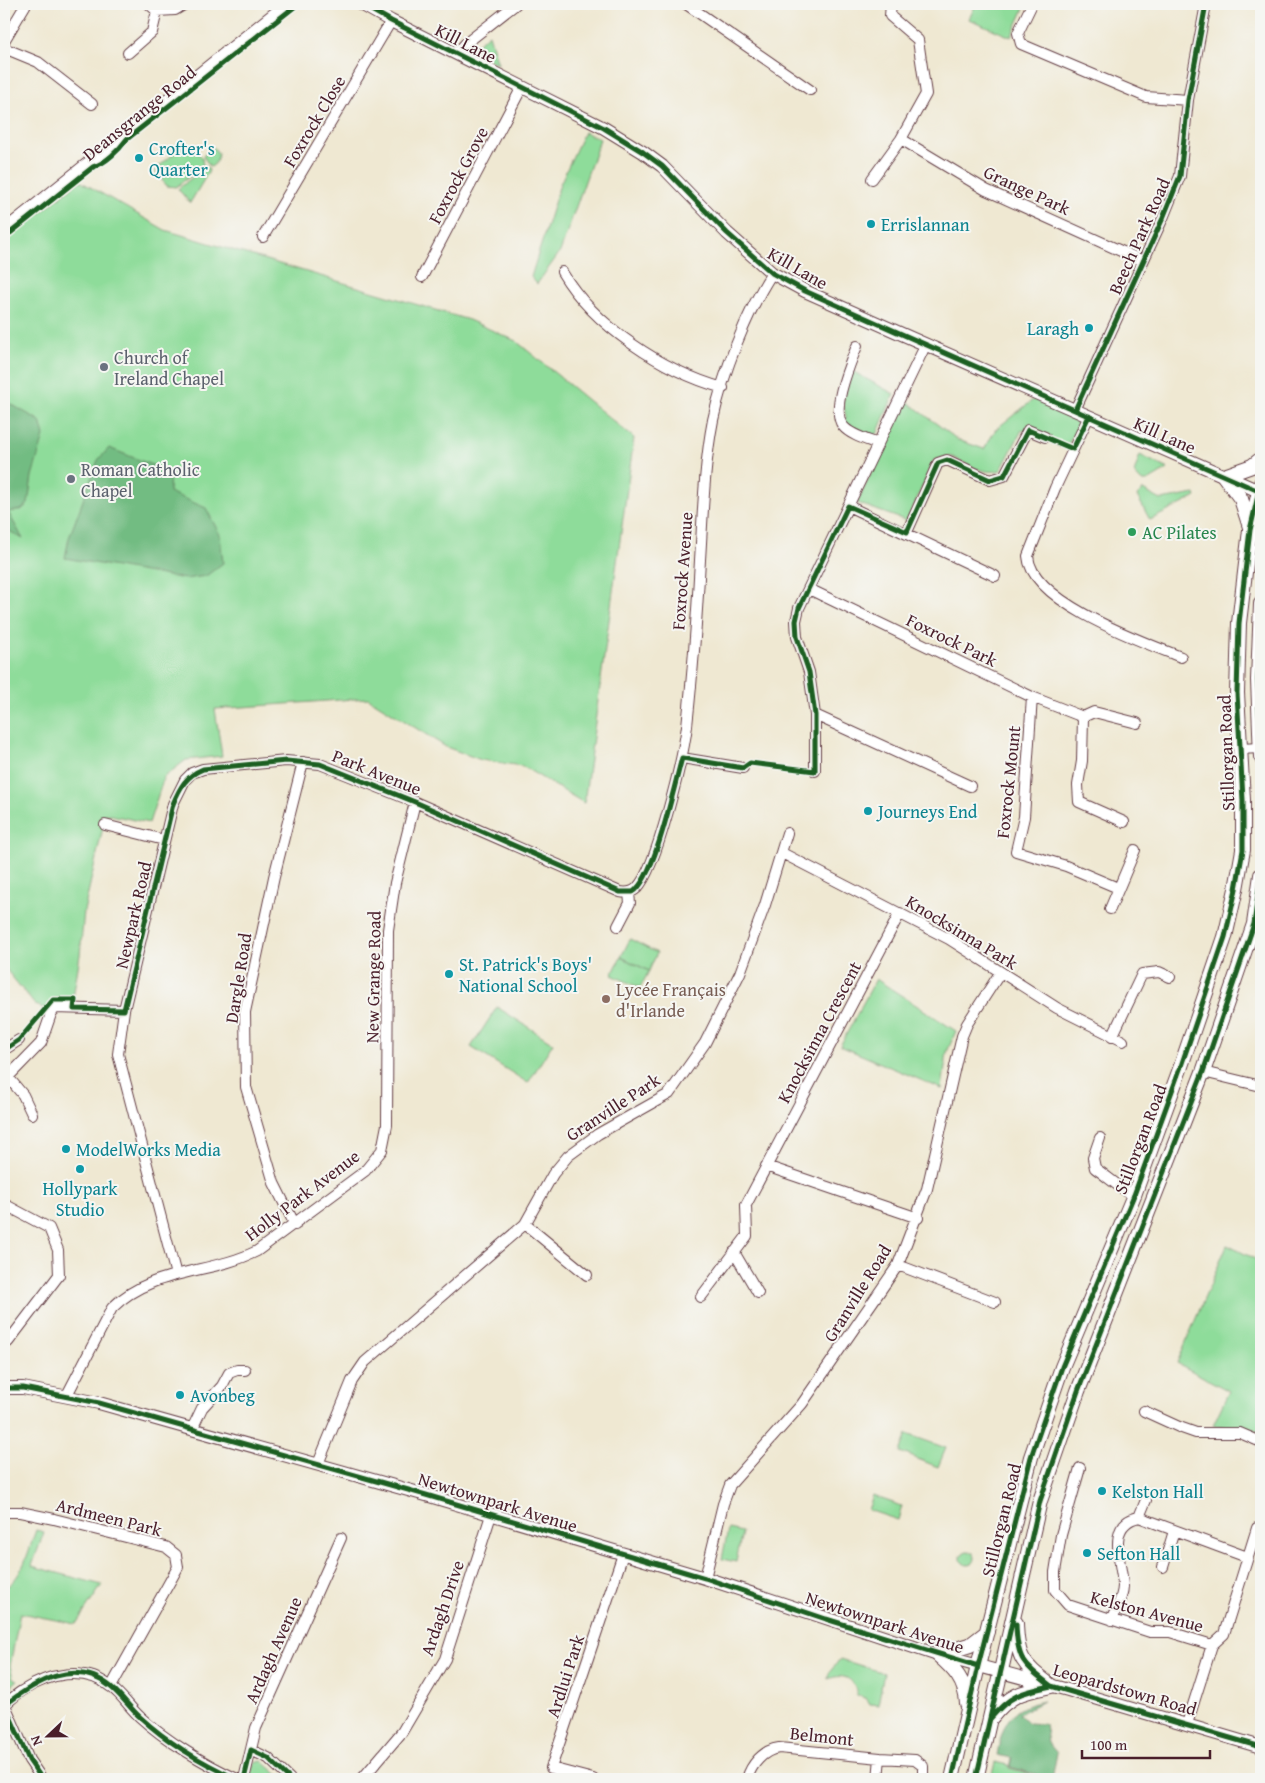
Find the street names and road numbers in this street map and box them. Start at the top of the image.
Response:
street label: Kill Lane [431,16,501,70]
street label: Deansgrange Road [76,59,202,167]
street label: Foxrock Close [276,70,352,172]
street label: Foxrock Grove [421,122,495,228]
street label: Grange Park [979,158,1075,222]
street label: Beech Park Road [1101,173,1177,299]
street label: Kill Lane [763,240,833,296]
street label: Kill Lane [1130,409,1200,461]
street label: Foxrock Avenue [664,511,700,631]
street label: Foxrock Park [902,606,1003,674]
street label: Stillorgan Road [1210,694,1242,811]
street label: Foxrock Mount [989,724,1027,840]
street label: Park Avenue [328,742,426,802]
street label: Newpark Road [108,858,159,971]
street label: Knocksinna Park [901,888,1024,977]
street label: New Grange Road [358,910,388,1043]
street label: Dargle Road [218,931,259,1025]
street label: Knocksinna Crescent [770,956,868,1108]
street label: Granville Park [560,1066,666,1148]
street label: Stillorgan Road [1107,1080,1174,1198]
street label: Holly Park Avenue [239,1143,365,1247]
street label: Granville Road [816,1239,898,1347]
street label: Stillorgan Road [974,1460,1028,1580]
street label: Newtownpark Avenue [415,1465,581,1539]
street label: Ardmeen Park [53,1491,166,1543]
street label: Ardagh Drive [413,1556,471,1660]
street label: Kelston Avenue [1087,1583,1207,1639]
street label: Newtownpark Avenue [802,1584,968,1660]
street label: Ardagh Avenue [237,1592,309,1708]
street label: Ardlui Park [539,1630,591,1721]
street label: Leopardstown Road [1050,1656,1200,1723]
street label: Belmont [789,1719,856,1753]

